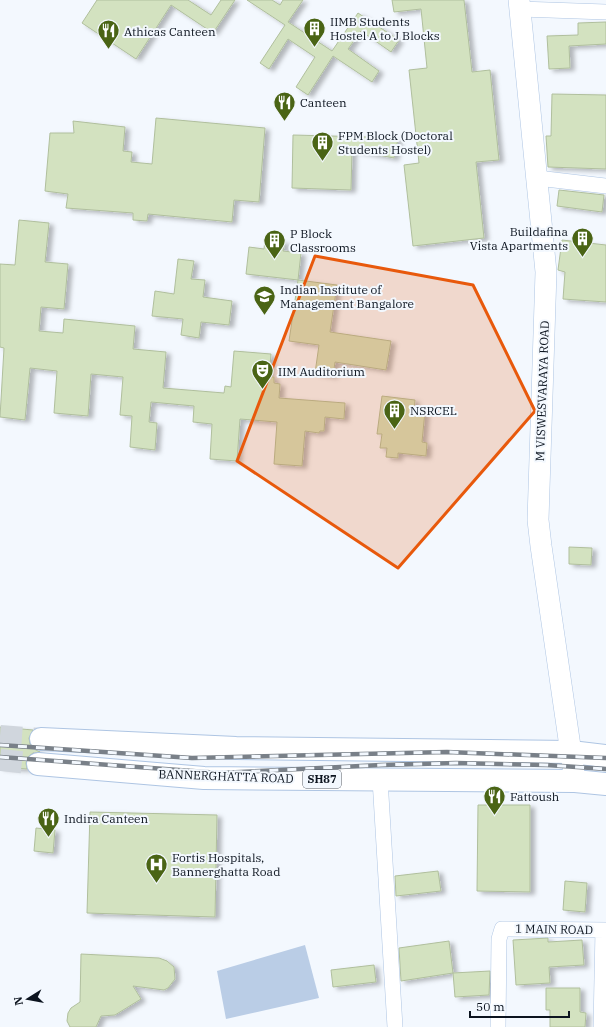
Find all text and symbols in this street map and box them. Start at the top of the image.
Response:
place label: IIMB Students Hostel A to J Blocks [330,14,440,43]
building icon: IIMB Students Hostel A to J Blocks [301,15,327,48]
restaurant icon: Athicas Canteen [96,18,122,51]
place label: Athicas Canteen [124,24,216,39]
restaurant icon: Canteen [271,89,297,122]
place label: Canteen [300,95,347,110]
place label: FPM Block (Doctoral Students Hostel) [338,128,453,157]
building icon: FPM Block (Doctoral Students Hostel) [309,129,335,162]
place label: Buildafina Vista Apartments [470,224,568,253]
building icon: Buildafina Vista Apartments [570,225,596,258]
place label: P Block Classrooms [290,226,356,255]
building icon: P Block Classrooms [261,227,287,260]
place label: Indian Institute of Management Bangalore [280,282,414,311]
school or university icon: Indian Institute of Management Bangalore [251,283,277,316]
street label: M VISWESVARAYA ROAD [532,320,552,462]
theatre icon: IIM Auditorium [250,358,276,391]
place label: IIM Auditorium [278,364,366,379]
building icon: NSRCEL [382,397,408,430]
place label: NSRCEL [410,403,457,418]
street label: BANNERGHATTA ROAD [158,766,294,786]
road number: SH87 [303,770,341,788]
restaurant icon: Fattoush [481,783,507,816]
place label: Fattoush [510,789,560,804]
restaurant icon: Indira Canteen [35,805,61,838]
place label: Indira Canteen [64,811,149,826]
place label: Fortis Hospitals, Bannerghatta Road [172,850,280,879]
hospital icon: Fortis Hospitals, Bannerghatta Road [144,851,170,884]
street label: 1 MAIN ROAD [515,921,593,937]
north arrow [8,979,48,1019]
scale bar [470,993,569,1019]
text: N [10,995,26,1007]
text: 50 m [476,999,505,1014]

